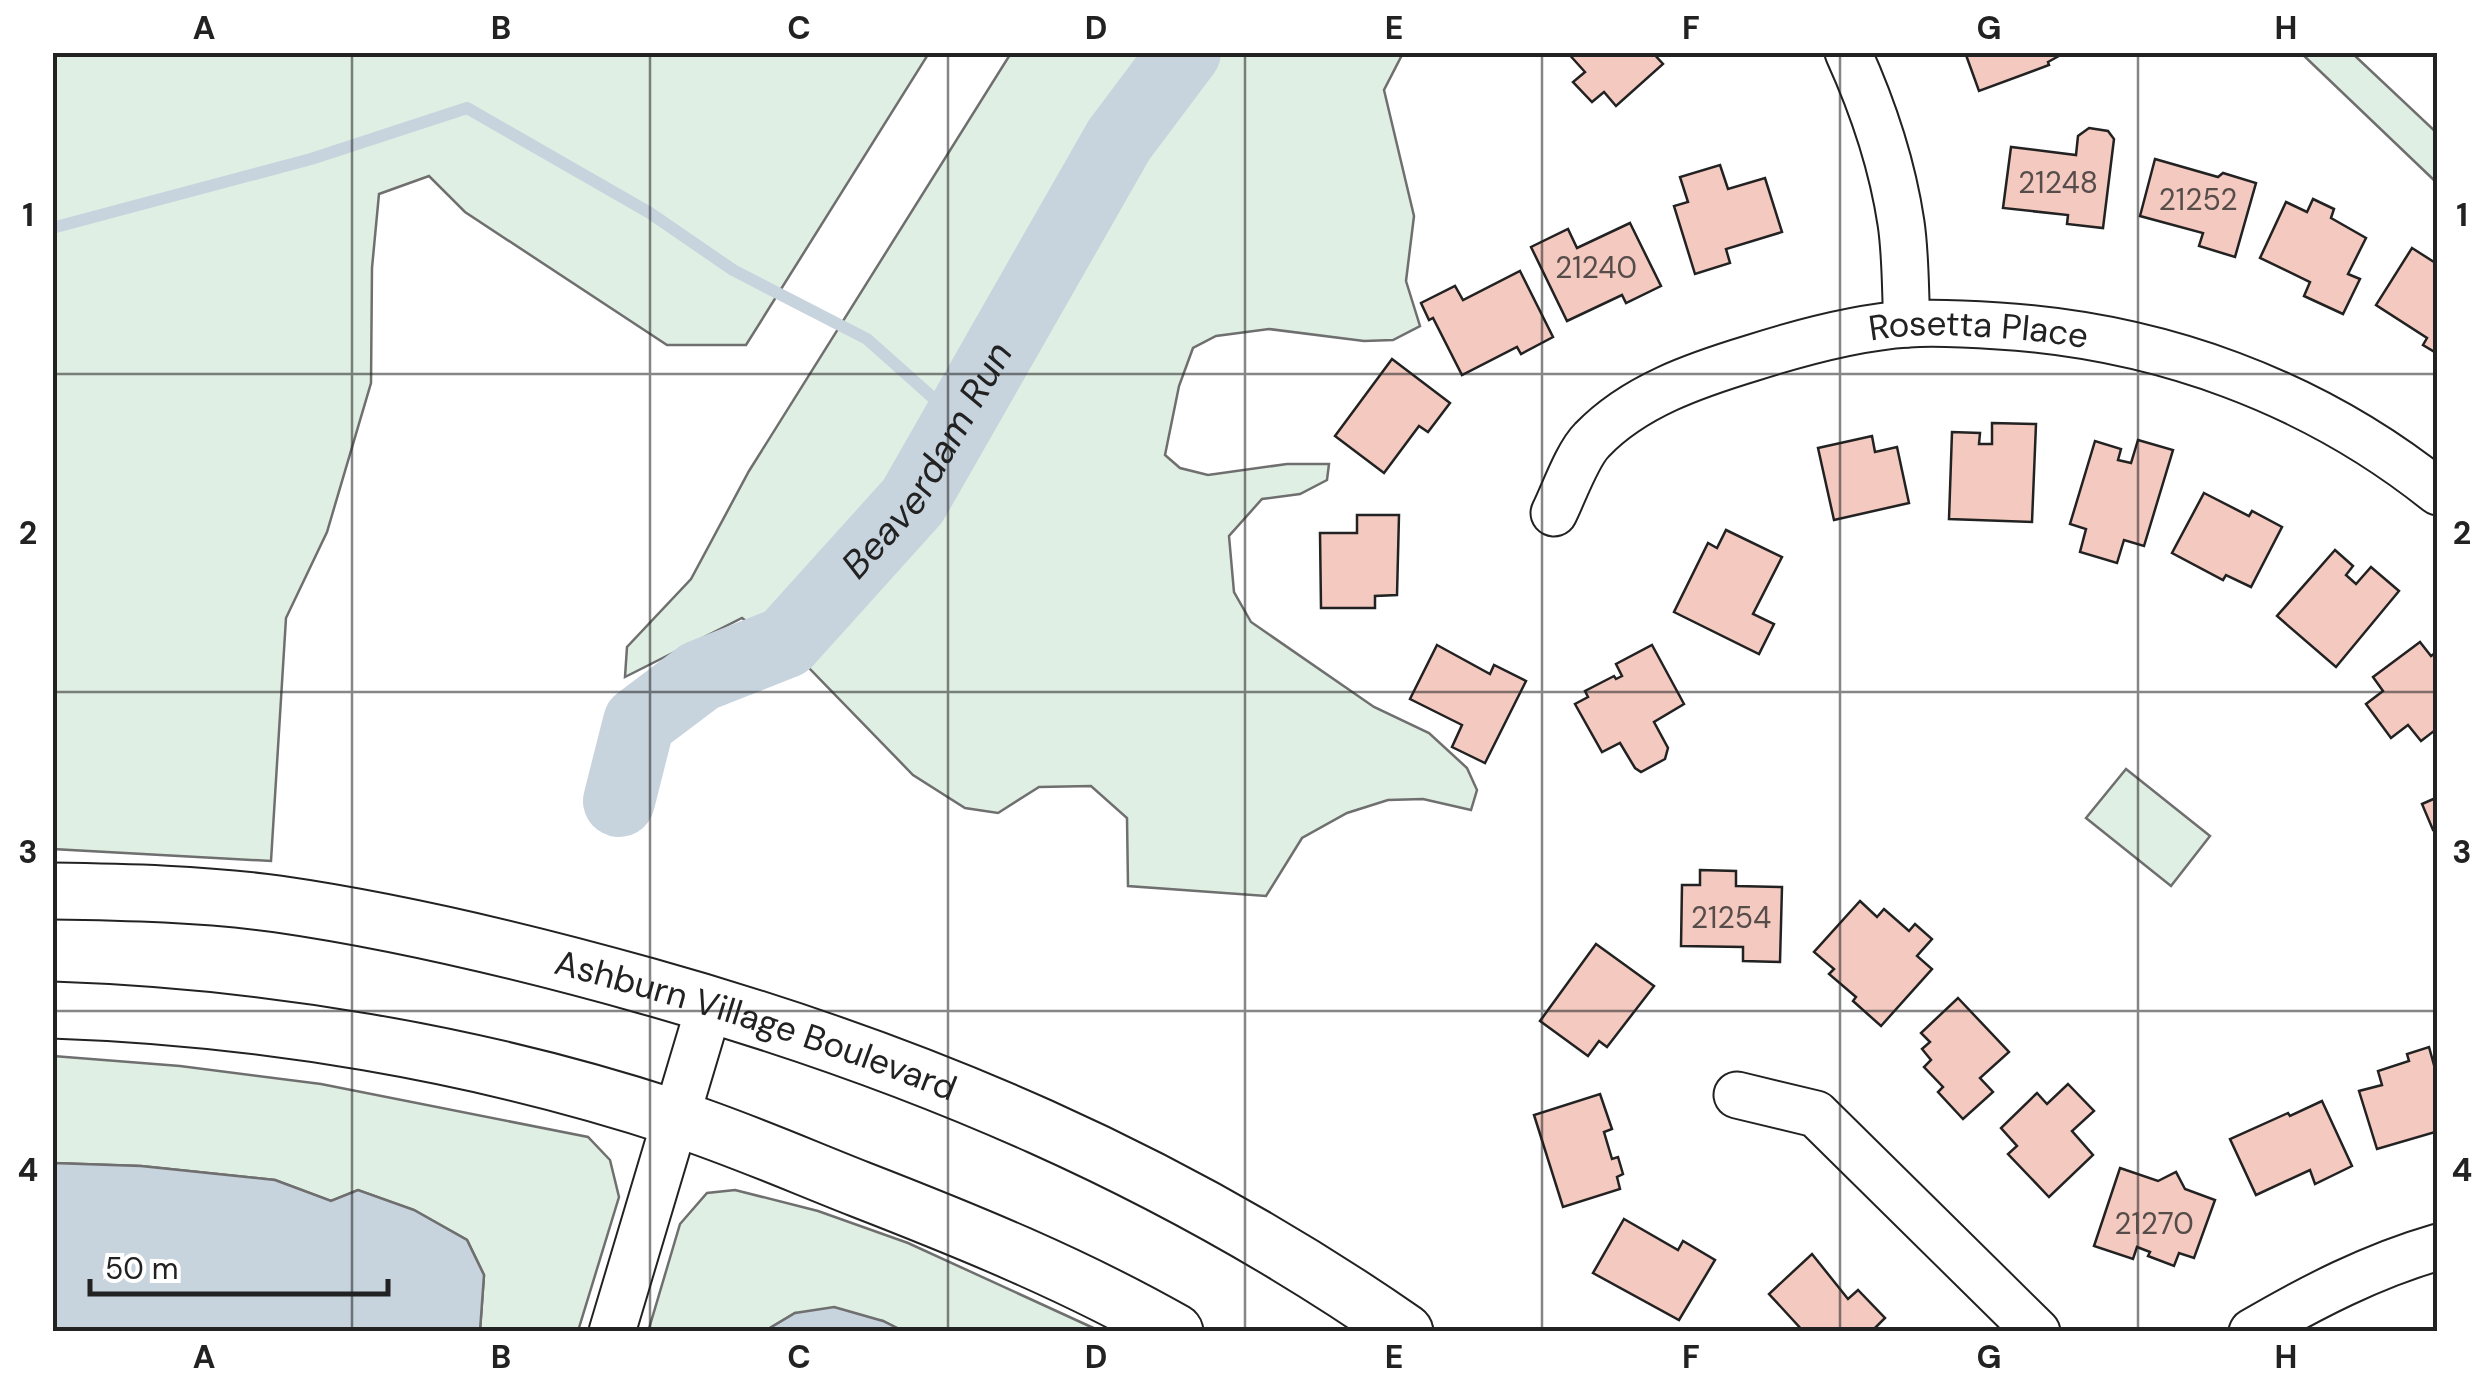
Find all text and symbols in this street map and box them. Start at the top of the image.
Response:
text: A [193,7,215,49]
text: B [491,7,511,49]
text: C [787,7,811,49]
text: D [1085,7,1107,49]
text: E [1385,7,1403,49]
text: F [1682,7,1700,49]
text: G [1977,7,2001,49]
text: H [2275,7,2297,49]
house number: 21248 [2018,163,2098,202]
house number: 21252 [2159,180,2238,219]
text: 1 [22,194,34,236]
text: 1 [2456,194,2468,236]
house number: 21240 [1555,248,1637,287]
street label: Rosetta Place [1865,300,2092,359]
water label: Beaverdam Run [830,333,1024,589]
text: 2 [19,512,37,554]
text: 2 [2453,512,2471,554]
text: 3 [18,831,38,873]
text: 3 [2452,831,2472,873]
house number: 21254 [1691,898,1771,937]
street label: Ashburn Village Boulevard [550,939,963,1111]
text: 4 [18,1149,38,1191]
text: 4 [2452,1149,2472,1191]
house number: 21270 [2114,1204,2194,1243]
scale bar [90,1234,388,1296]
text: 50 m [105,1249,179,1288]
text: A [193,1336,215,1378]
text: B [491,1336,511,1378]
text: C [787,1336,811,1378]
text: D [1085,1336,1107,1378]
text: E [1385,1336,1403,1378]
text: F [1682,1336,1700,1378]
text: G [1977,1336,2001,1378]
text: H [2275,1336,2297,1378]

